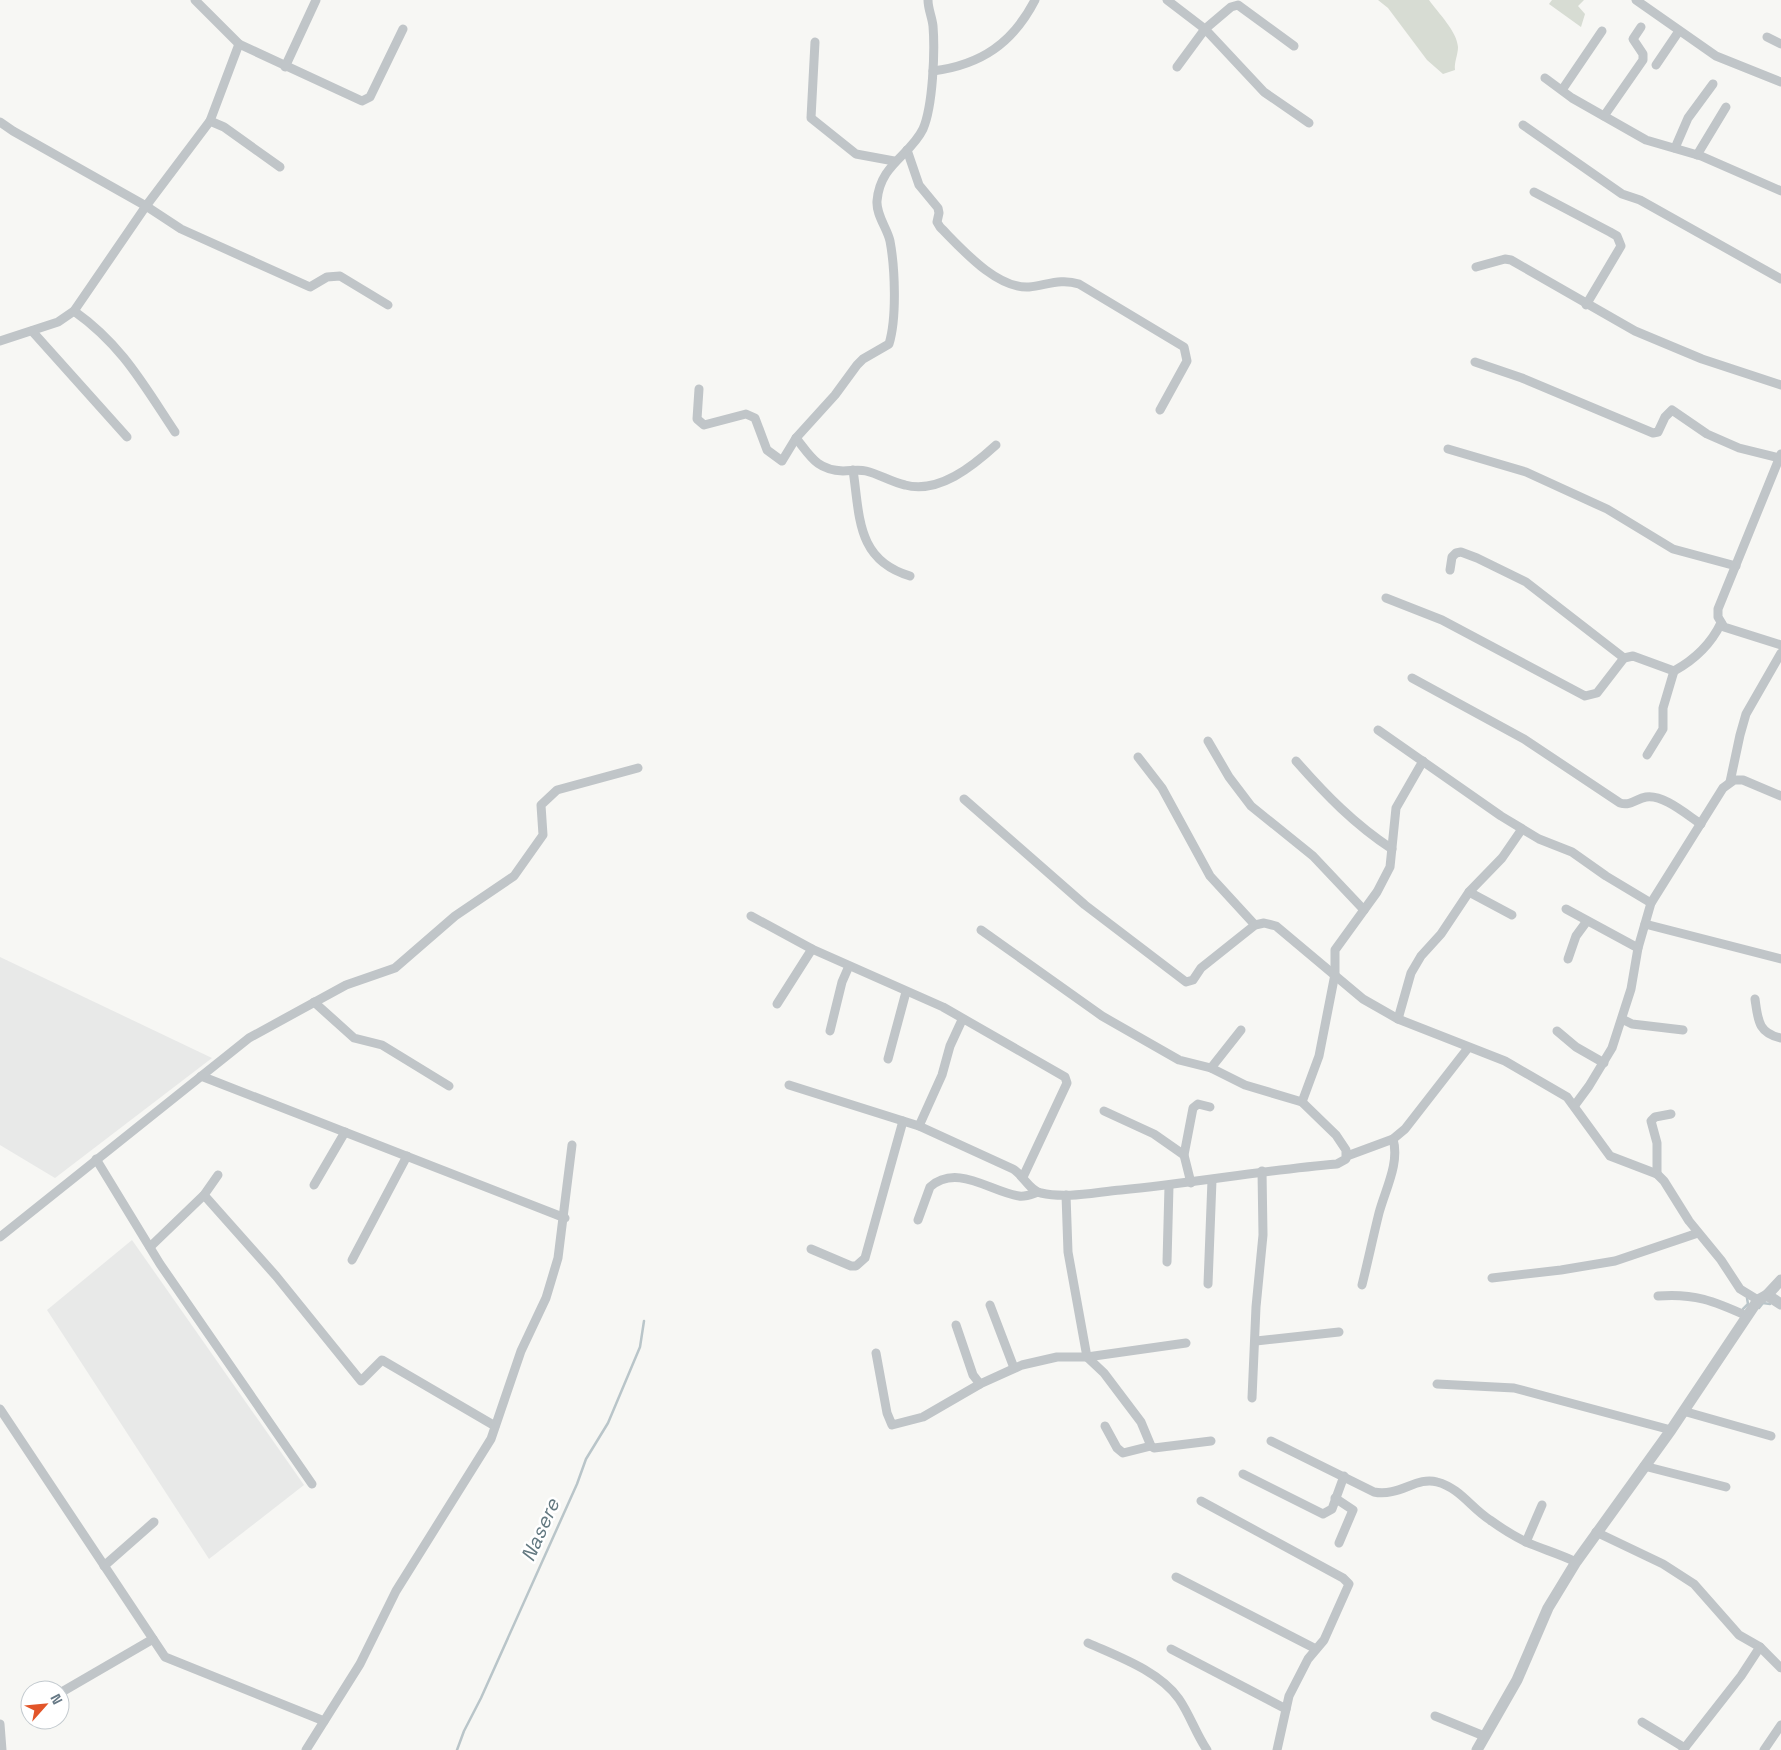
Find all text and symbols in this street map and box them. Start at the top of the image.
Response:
water label: Nasere [515,1493,566,1565]
north arrow [20,1680,70,1730]
text: N [46,1691,67,1707]

